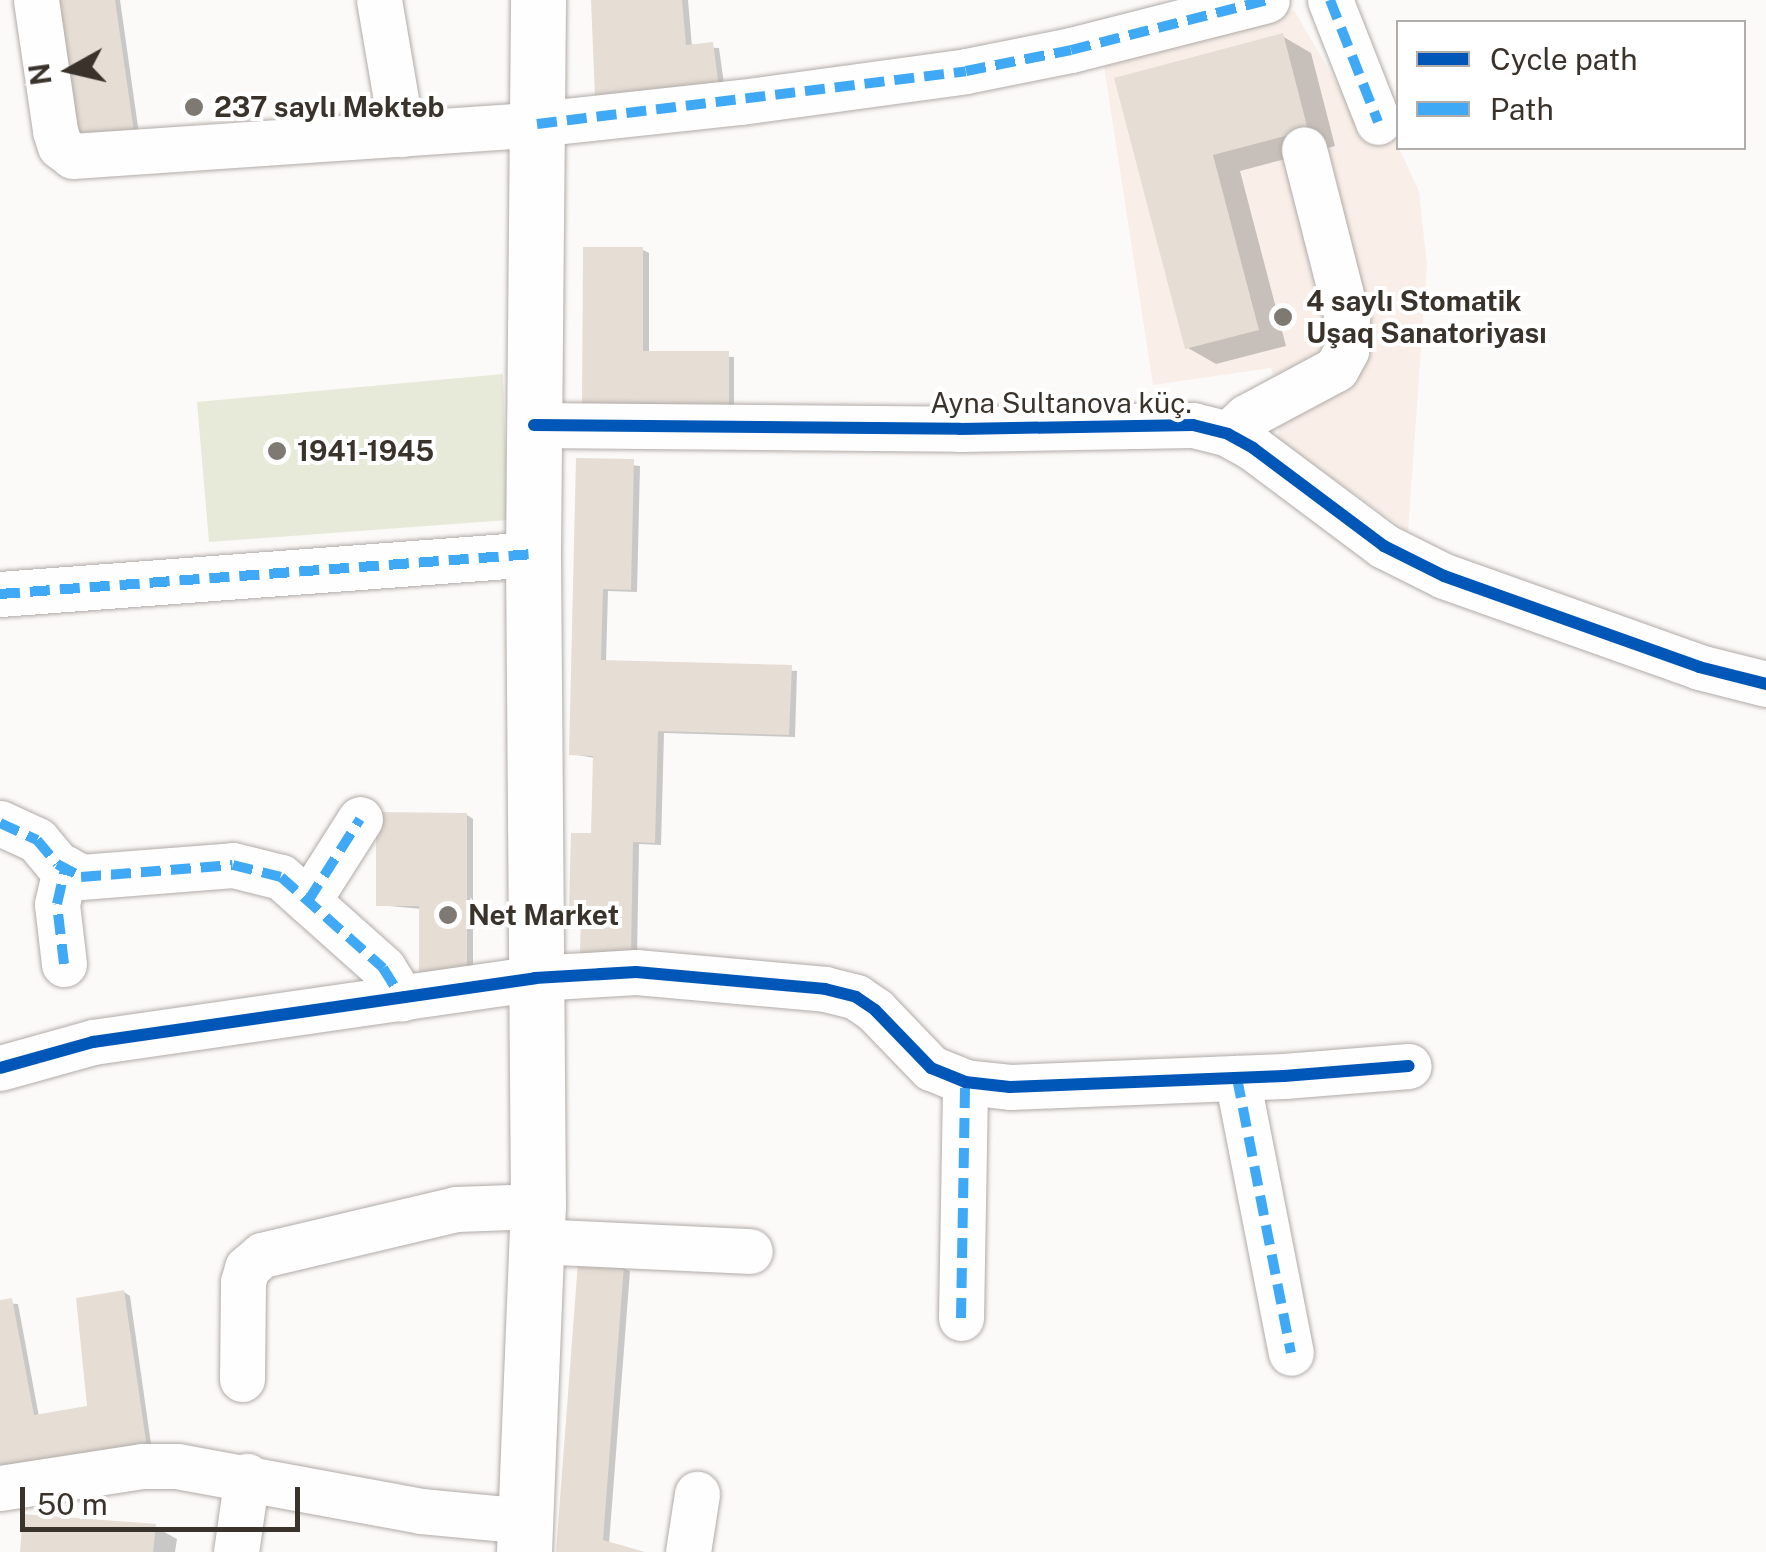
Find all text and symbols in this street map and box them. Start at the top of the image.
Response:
north arrow [20,20,120,120]
legend [1396,20,1746,150]
text: Cycle path [1490,41,1638,77]
text: N [22,61,58,87]
place label: 237 saylı Məktəb [214,90,445,124]
text: Path [1490,91,1554,127]
marker: 237 saylı Məktəb [183,96,205,118]
place label: 4 saylı Stomatik Uşaq Sanatoriyası [1306,284,1547,350]
marker: 4 saylı Stomatik Uşaq Sanatoriyası [1270,304,1296,330]
street label: Ayna Sultanova küç. [930,386,1192,420]
place label: 1941-1945 [297,434,434,468]
marker: 1941-1945 [266,440,288,462]
place label: Net Market [468,898,619,932]
marker: Net Market [437,904,459,926]
scale bar [25,1467,305,1529]
text: 50 m [37,1486,108,1522]

